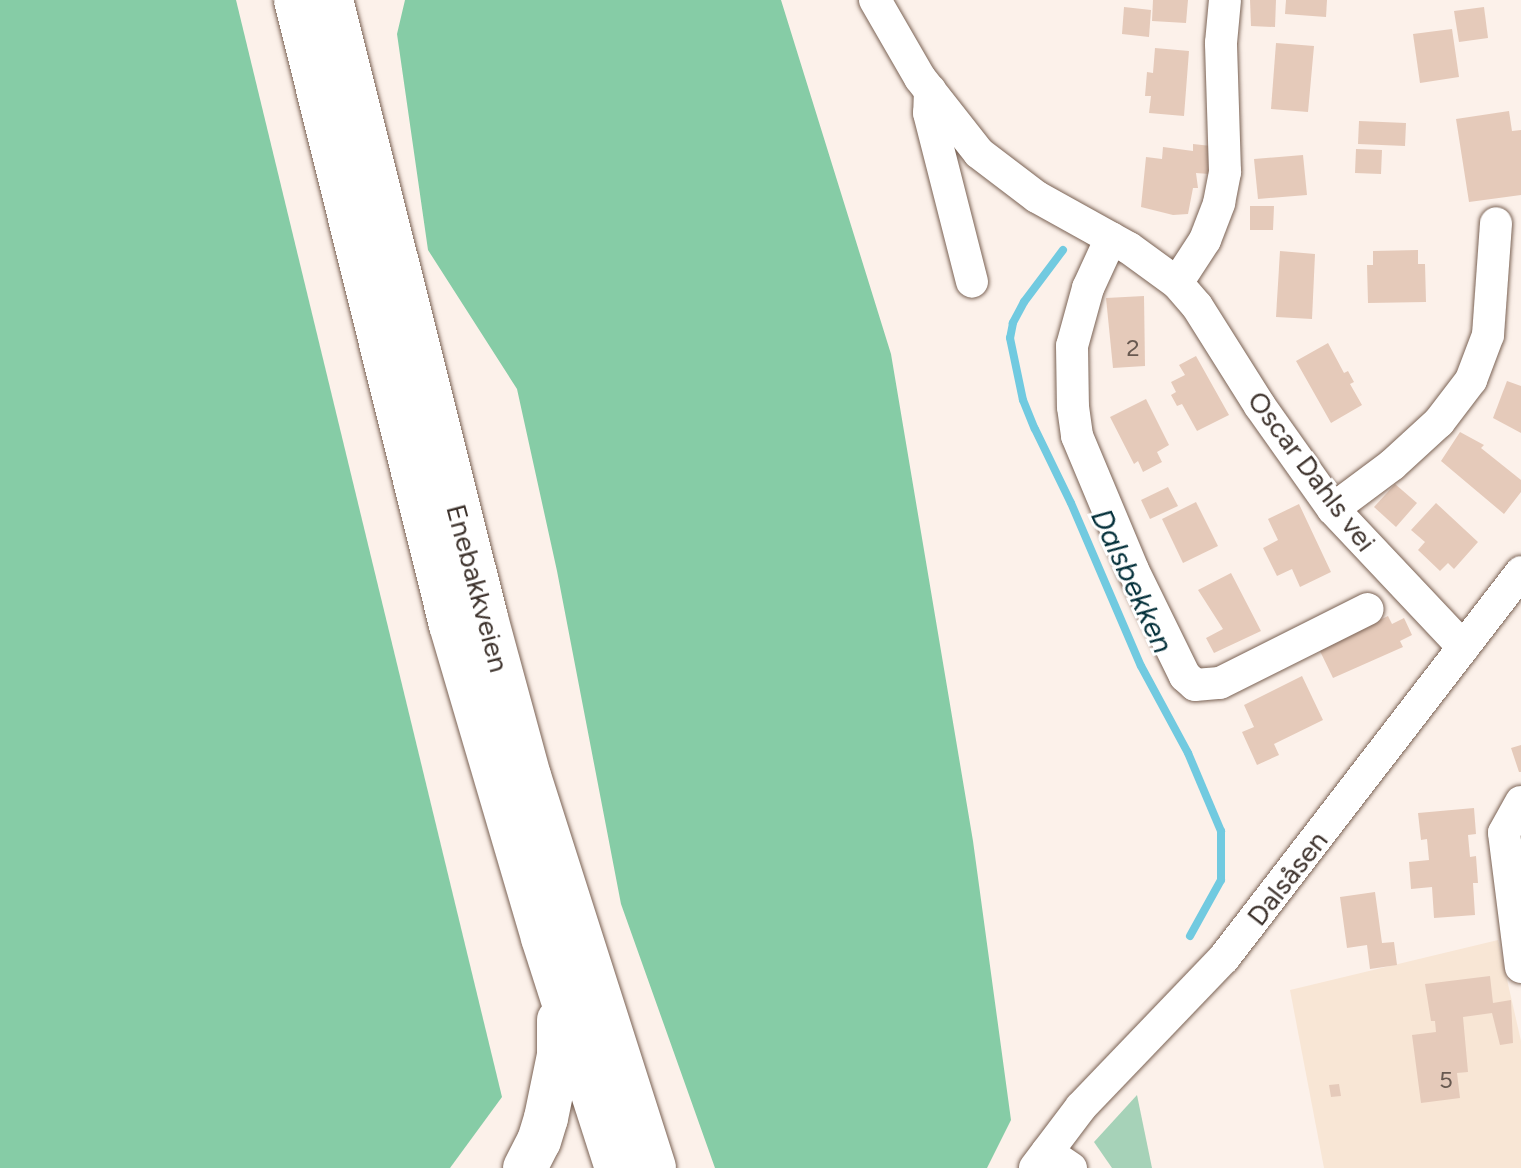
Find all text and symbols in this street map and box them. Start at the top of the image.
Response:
house number: 2 [1126,334,1140,362]
street label: Oscar Dahls vei [1241,384,1383,558]
street label: Enebakkveien [439,500,517,676]
water label: Dalsbekken [1083,503,1181,659]
street label: Dalsåsen [1240,824,1334,932]
house number: 5 [1439,1066,1453,1094]

